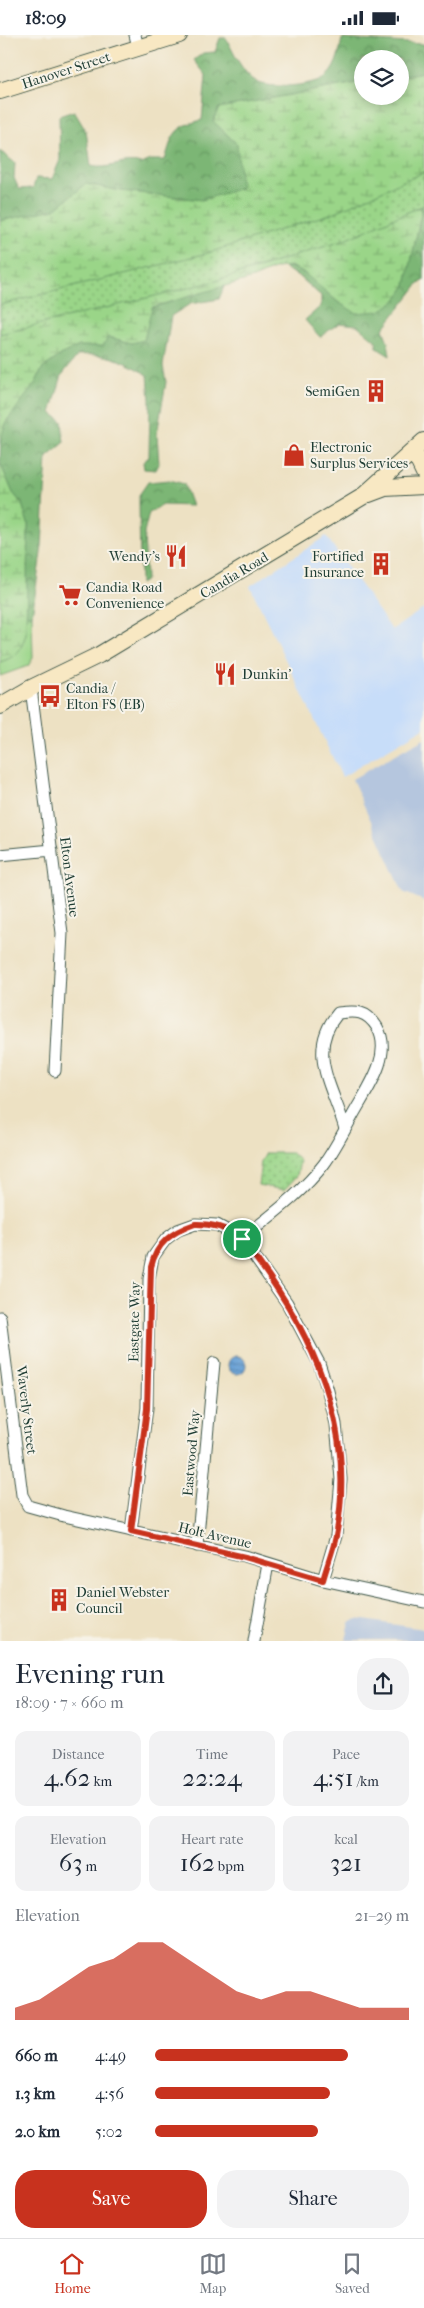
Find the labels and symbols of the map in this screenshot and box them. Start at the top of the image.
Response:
street label: Hanover Street [20,48,113,93]
building icon: SemiGen [363,378,389,404]
place label: SemiGen [305,383,360,400]
place label: Electronic Surplus Services [310,439,408,472]
shop icon: Electronic Surplus Services [281,442,307,468]
restaurant icon: Wendy's [163,543,189,569]
place label: Wendy's [108,548,160,565]
street label: Candia Road [197,548,272,602]
place label: Fortified Insurance [304,548,364,581]
building icon: Fortified Insurance [368,551,394,577]
place label: Candia Road Convenience [86,579,164,612]
supermarket icon: Candia Road Convenience [57,582,83,608]
restaurant icon: Dunkin' [212,661,238,687]
place label: Dunkin' [242,666,291,683]
place label: Candia / Elton FS (EB) [66,680,145,713]
bus stop icon: Candia / Elton FS (EB) [37,683,63,709]
street label: Elton Avenue [56,836,83,918]
pin [221,1218,263,1260]
street label: Eastgate Way [125,1281,144,1362]
street label: Waverly Street [12,1364,40,1456]
street label: Eastwood Way [179,1409,204,1497]
street label: Holt Avenue [177,1519,253,1552]
place label: Daniel Webster Council [76,1584,169,1617]
building icon: Daniel Webster Council [46,1587,72,1613]

